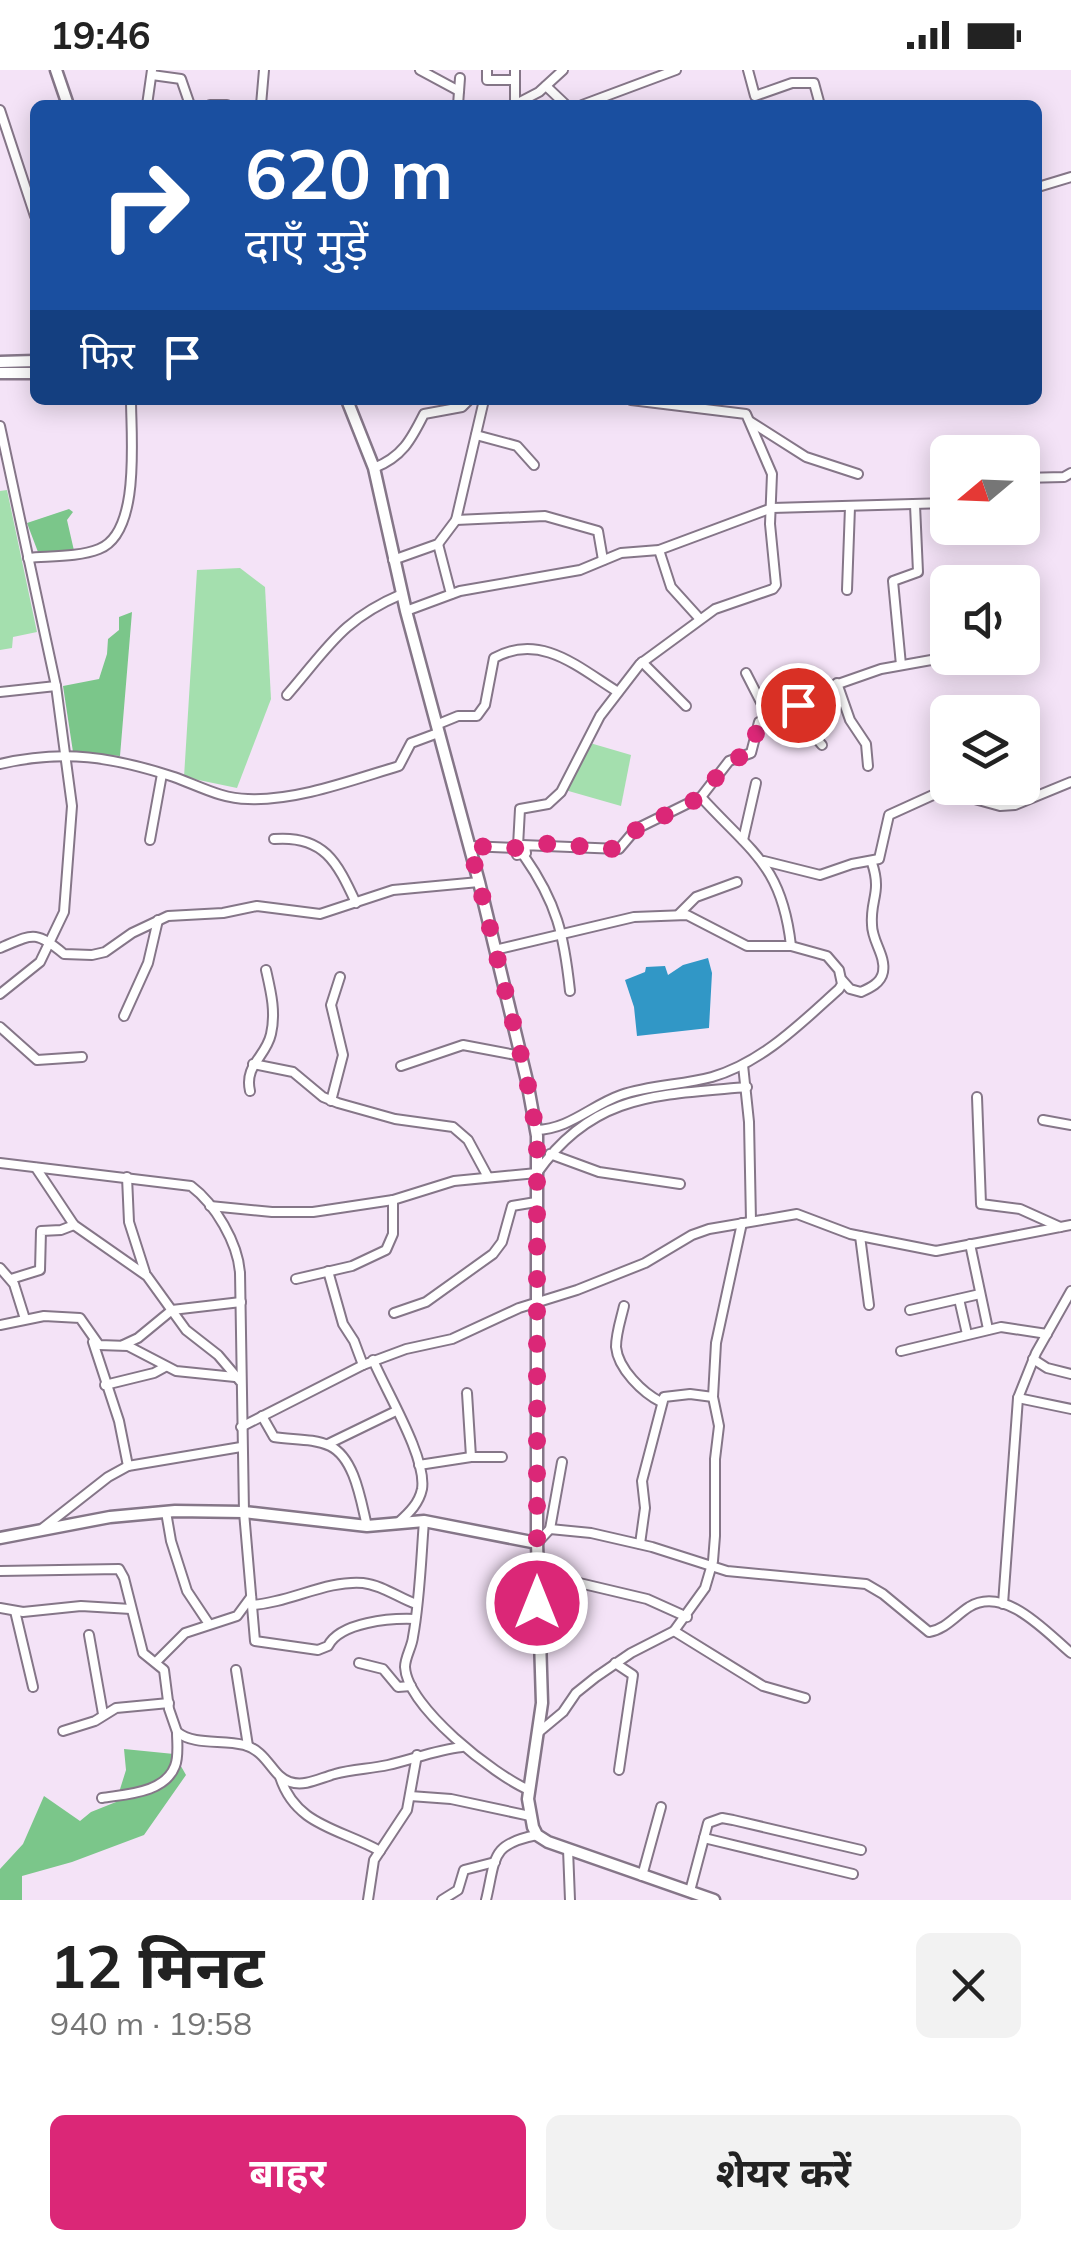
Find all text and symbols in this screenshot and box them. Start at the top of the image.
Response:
text: 19:46 [50,11,151,59]
text: 620 m [245,129,453,217]
icon: right [80,140,210,270]
text: दाएँ मुड़ें [245,216,368,272]
icon: arrive [155,330,210,385]
text: फिर [80,331,135,379]
north arrow [930,435,1040,545]
map controls [930,435,1040,805]
button: sound [930,565,1040,675]
pin [756,663,841,748]
icon: arrive [771,678,826,733]
button: layers [930,695,1040,805]
position arrow [485,1551,589,1655]
text: 12 मिनट [50,1928,264,2003]
button: close [916,1933,1021,2038]
text: 940 m · 19:58 [50,2003,252,2043]
button: बाहर [50,2115,526,2230]
button: शेयर करें [546,2115,1021,2230]

